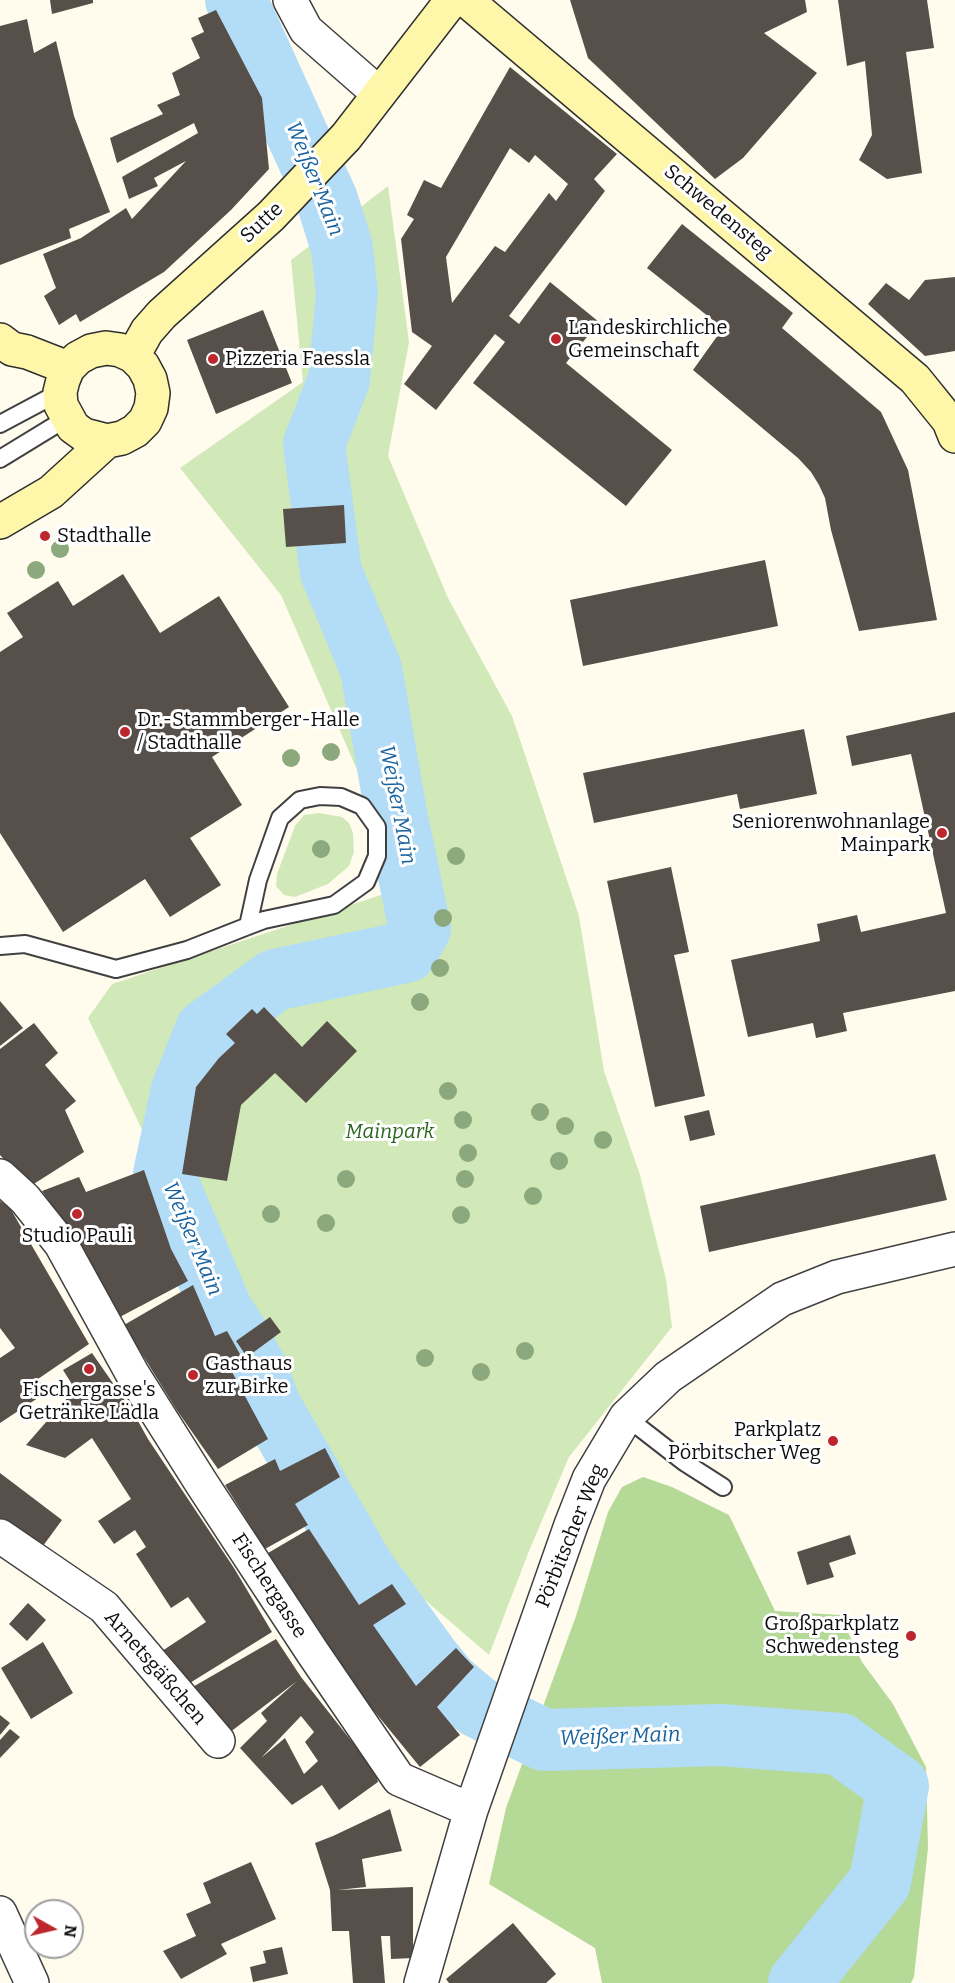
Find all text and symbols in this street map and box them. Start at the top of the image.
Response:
water label: Weißer Main [280,118,348,240]
street label: Schwedensteg [659,160,777,264]
street label: Sutte [236,197,288,249]
place label: Landeskirchliche Gemeinschaft [568,316,727,363]
marker: Landeskirchliche Gemeinschaft [549,332,563,346]
place label: Pizzeria Faessla [225,347,370,371]
marker: Pizzeria Faessla [206,352,220,366]
place label: Stadthalle [57,524,151,548]
marker: Stadthalle [38,529,52,543]
place label: Dr.-Stammberger-Halle / Stadthalle [137,708,360,755]
marker: Dr.-Stammberger-Halle / Stadthalle [118,725,132,739]
water label: Weißer Main [373,743,421,867]
place label: Seniorenwohnanlage Mainpark [732,810,930,857]
marker: Seniorenwohnanlage Mainpark [935,826,949,840]
park label: Mainpark [346,1120,434,1144]
water label: Weißer Main [157,1178,227,1300]
marker: Studio Pauli [70,1207,84,1221]
place label: Studio Pauli [21,1224,133,1248]
place label: Gasthaus zur Birke [205,1352,292,1399]
marker: Fischergasse's Getränke Lädla [82,1362,96,1376]
marker: Gasthaus zur Birke [186,1368,200,1382]
place label: Fischergasse's Getränke Lädla [19,1378,159,1425]
place label: Parkplatz Pörbitscher Weg [668,1418,821,1465]
marker: Parkplatz Pörbitscher Weg [826,1434,840,1448]
street label: Pörbitscher Weg [531,1461,611,1611]
street label: Fischergasse [226,1529,312,1643]
street label: Arnetsgäßchen [99,1606,211,1730]
place label: Großparkplatz Schwedensteg [764,1612,899,1659]
marker: Großparkplatz Schwedensteg [904,1629,918,1643]
water label: Weißer Main [559,1722,681,1752]
north arrow [24,1899,84,1959]
text: N [60,1924,81,1939]

